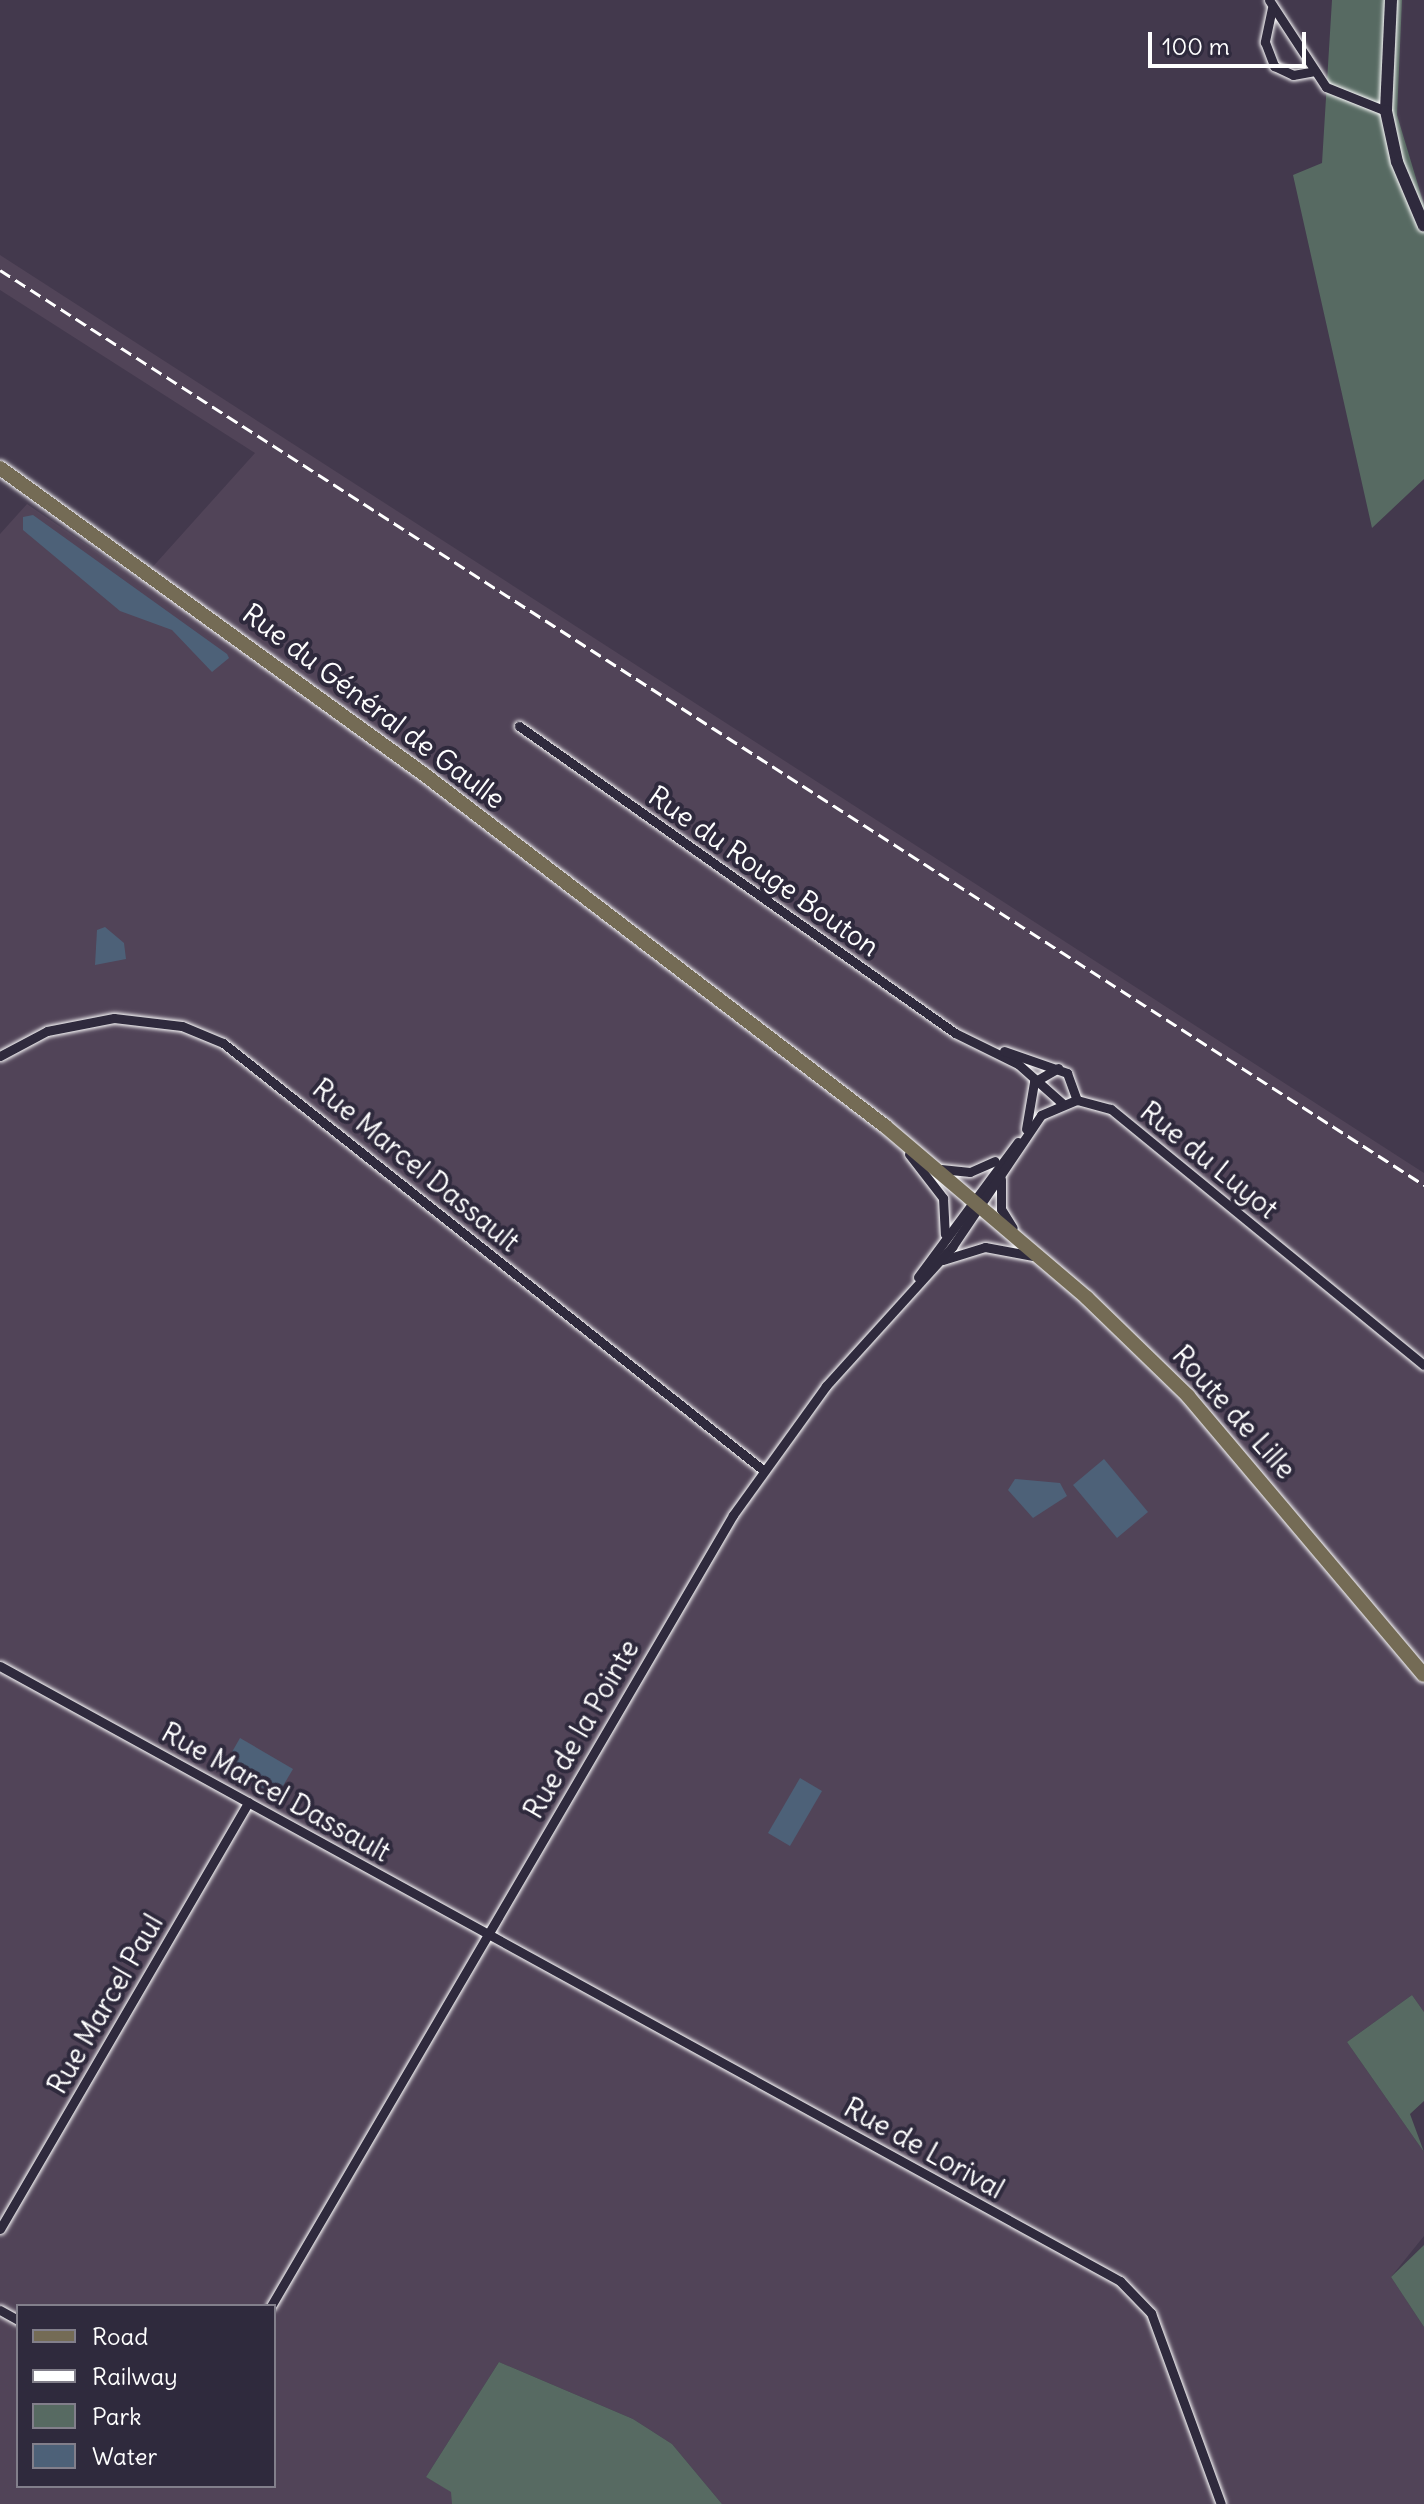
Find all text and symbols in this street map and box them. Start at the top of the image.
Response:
scale bar [1152,16,1310,66]
text: 100 m [1162,31,1230,61]
street label: Rue du Général de Gaulle [236,596,512,816]
street label: Rue du Rouge Bouton [642,779,886,963]
street label: Rue Marcel Dassault [306,1071,526,1259]
street label: Rue du Luyot [1134,1094,1284,1226]
street label: Route de Lille [1165,1338,1303,1486]
street label: Rue de la Pointe [516,1634,646,1824]
street label: Rue Marcel Dassault [156,1715,396,1869]
street label: Rue Marcel Paul [40,1908,170,2100]
street label: Rue de Lorival [838,2090,1010,2206]
legend [16,2304,276,2488]
text: Road [92,2321,148,2351]
text: Railway [92,2361,178,2391]
text: Park [92,2401,142,2431]
text: Water [92,2441,157,2471]

